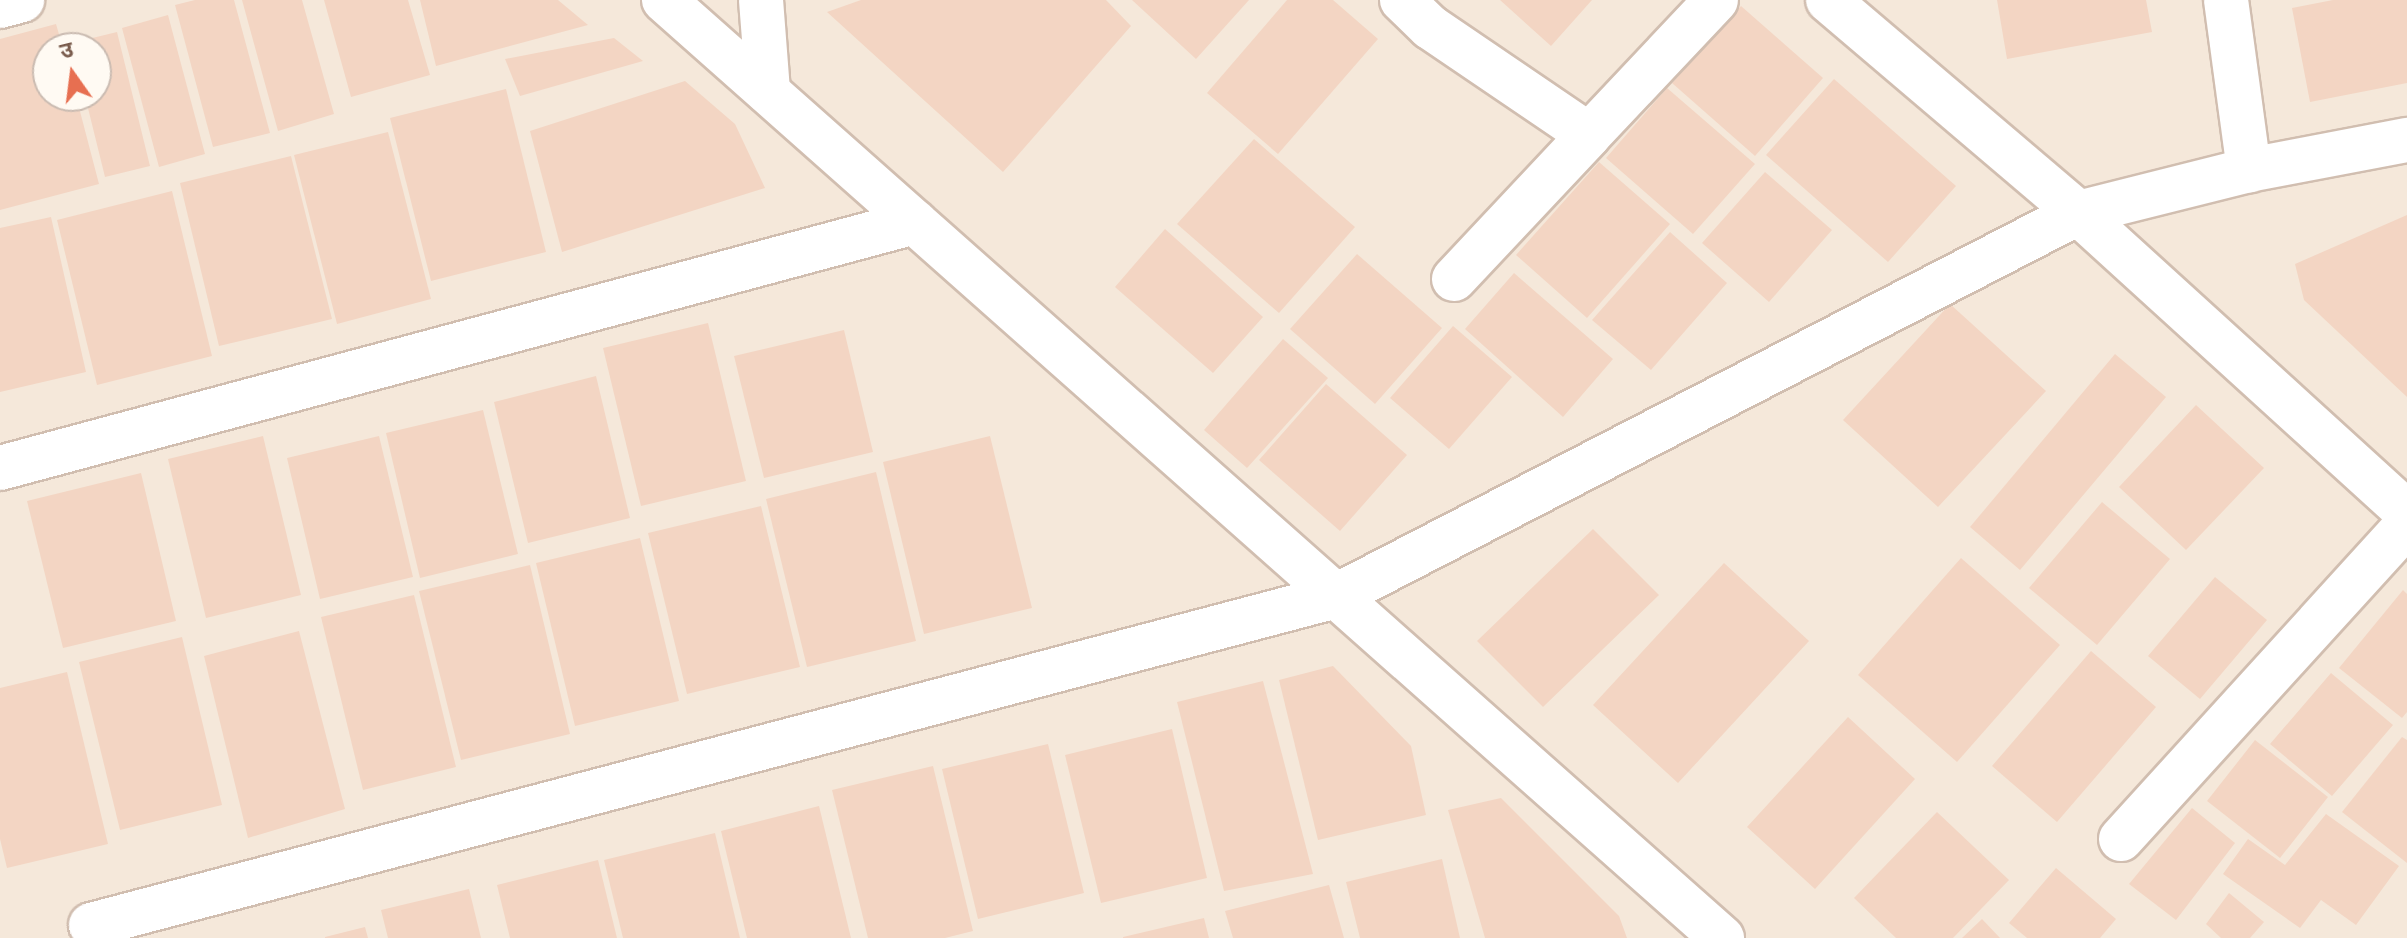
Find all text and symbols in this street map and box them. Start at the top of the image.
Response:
north arrow [32,32,112,112]
text: उ [57,36,76,64]

